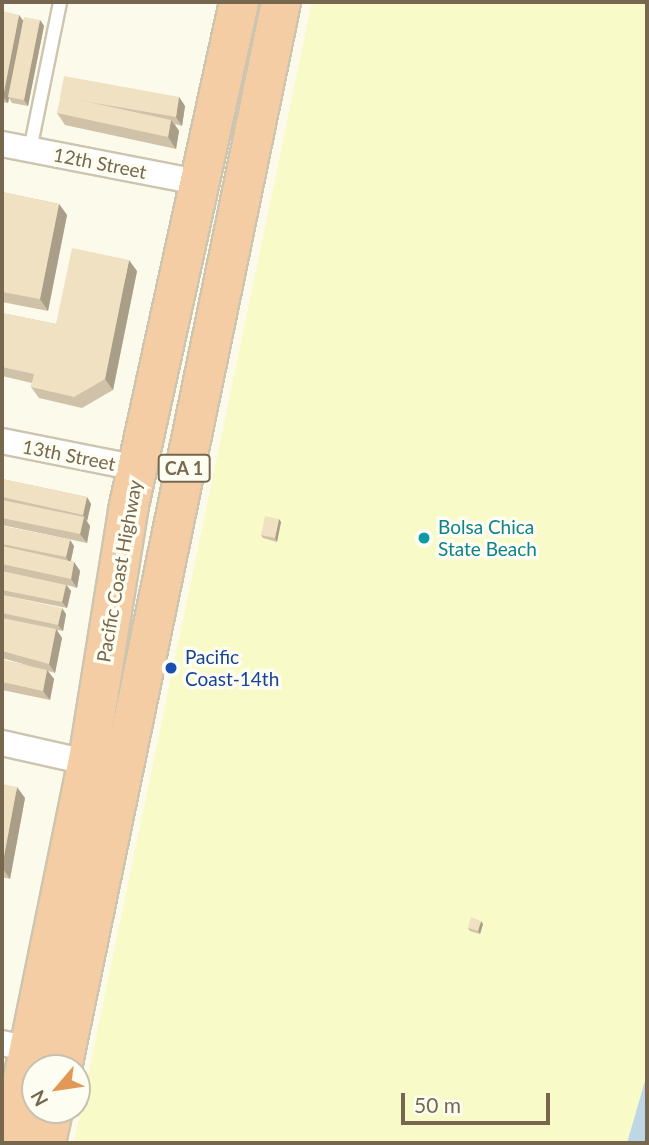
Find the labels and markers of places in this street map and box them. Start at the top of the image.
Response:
place label: Bolsa Chica State Beach [438,516,537,560]
marker: Bolsa Chica State Beach [416,530,432,546]
place label: Pacific Coast-14th [185,646,279,690]
marker: Pacific Coast-14th [163,660,179,676]

